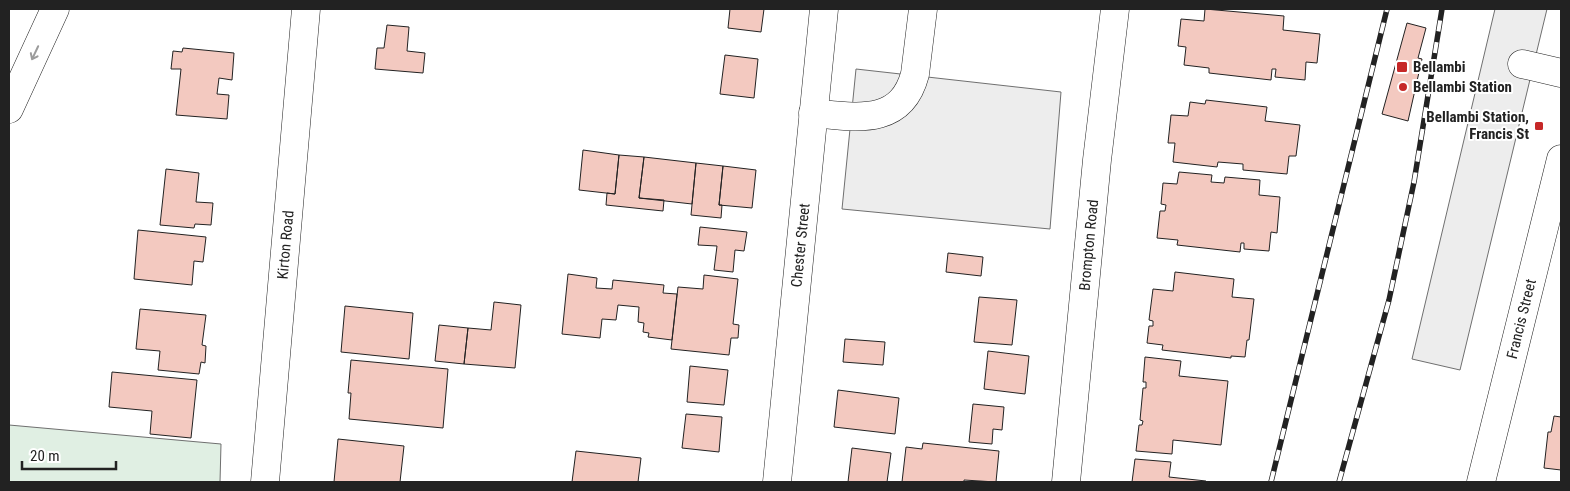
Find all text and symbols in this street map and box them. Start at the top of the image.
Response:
one-way arrow [29,45,39,60]
place label: Bellambi [1413,58,1466,76]
marker: Bellambi [1395,60,1409,74]
place label: Bellambi Station [1413,78,1512,96]
marker: Bellambi Station [1397,81,1409,93]
place label: Bellambi Station, Francis St [1426,108,1529,143]
marker: Bellambi Station, Francis St [1533,120,1545,132]
street label: Brompton Road [1075,199,1102,292]
street label: Chester Street [787,202,814,288]
street label: Kirton Road [274,210,298,280]
street label: Francis Street [1503,277,1540,361]
scale bar [22,438,116,470]
text: 20 m [30,447,60,465]

